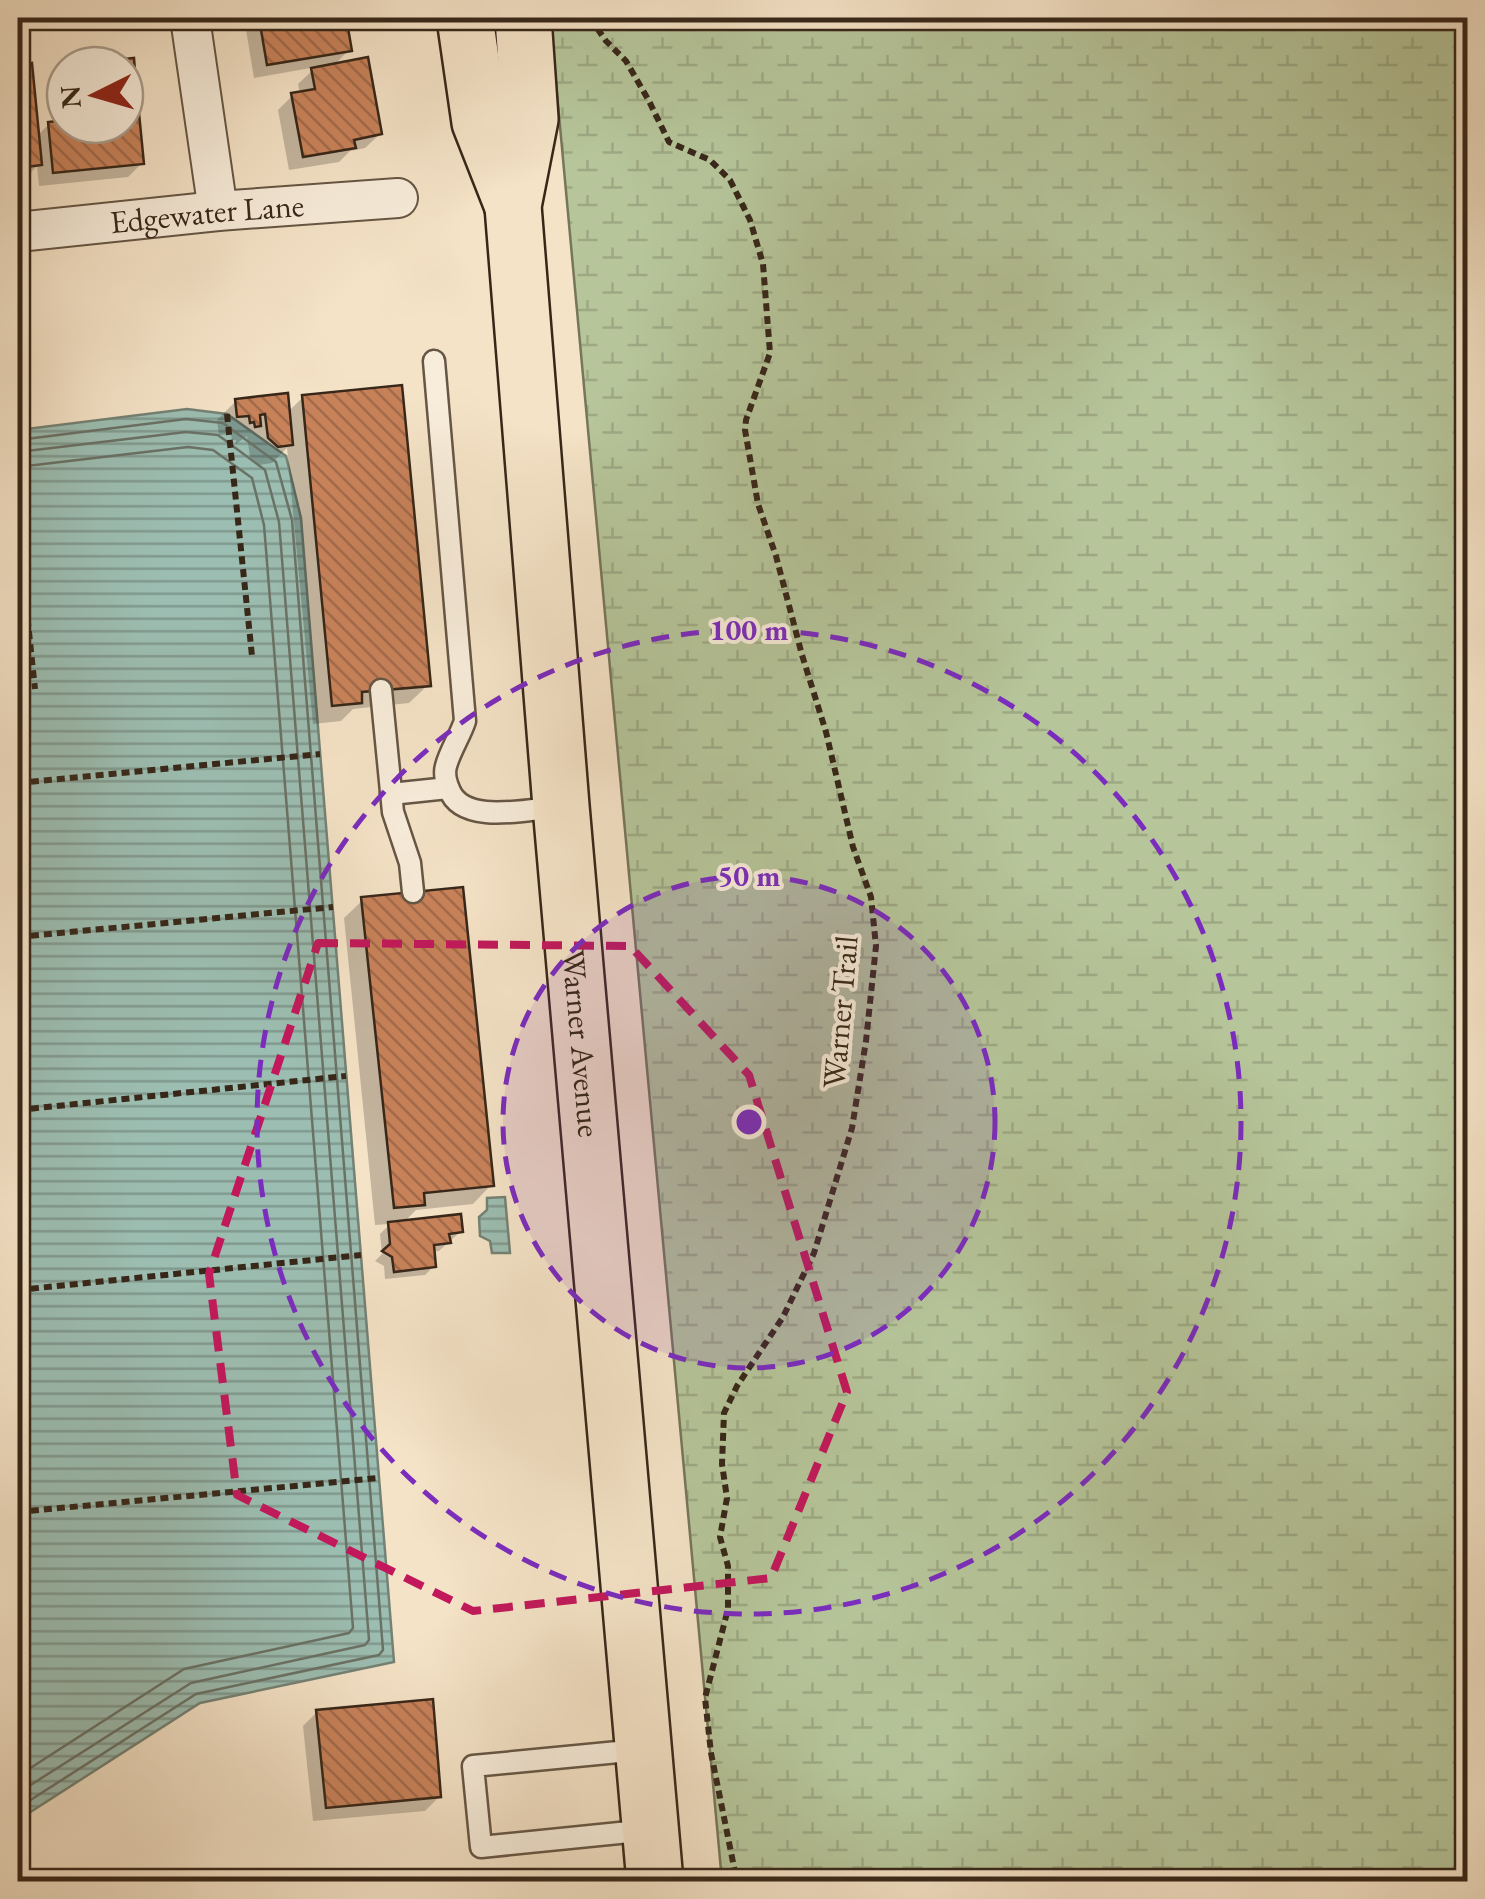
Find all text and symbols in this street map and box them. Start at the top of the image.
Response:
north arrow [45,45,145,145]
text: N [51,84,89,110]
street label: Edgewater Lane [108,184,306,243]
text: 100 m [710,610,788,649]
text: 50 m [717,856,781,895]
street label: Warner Trail [812,934,868,1090]
street label: Warner Avenue [553,948,611,1139]
centre of rings [731,1104,767,1140]

